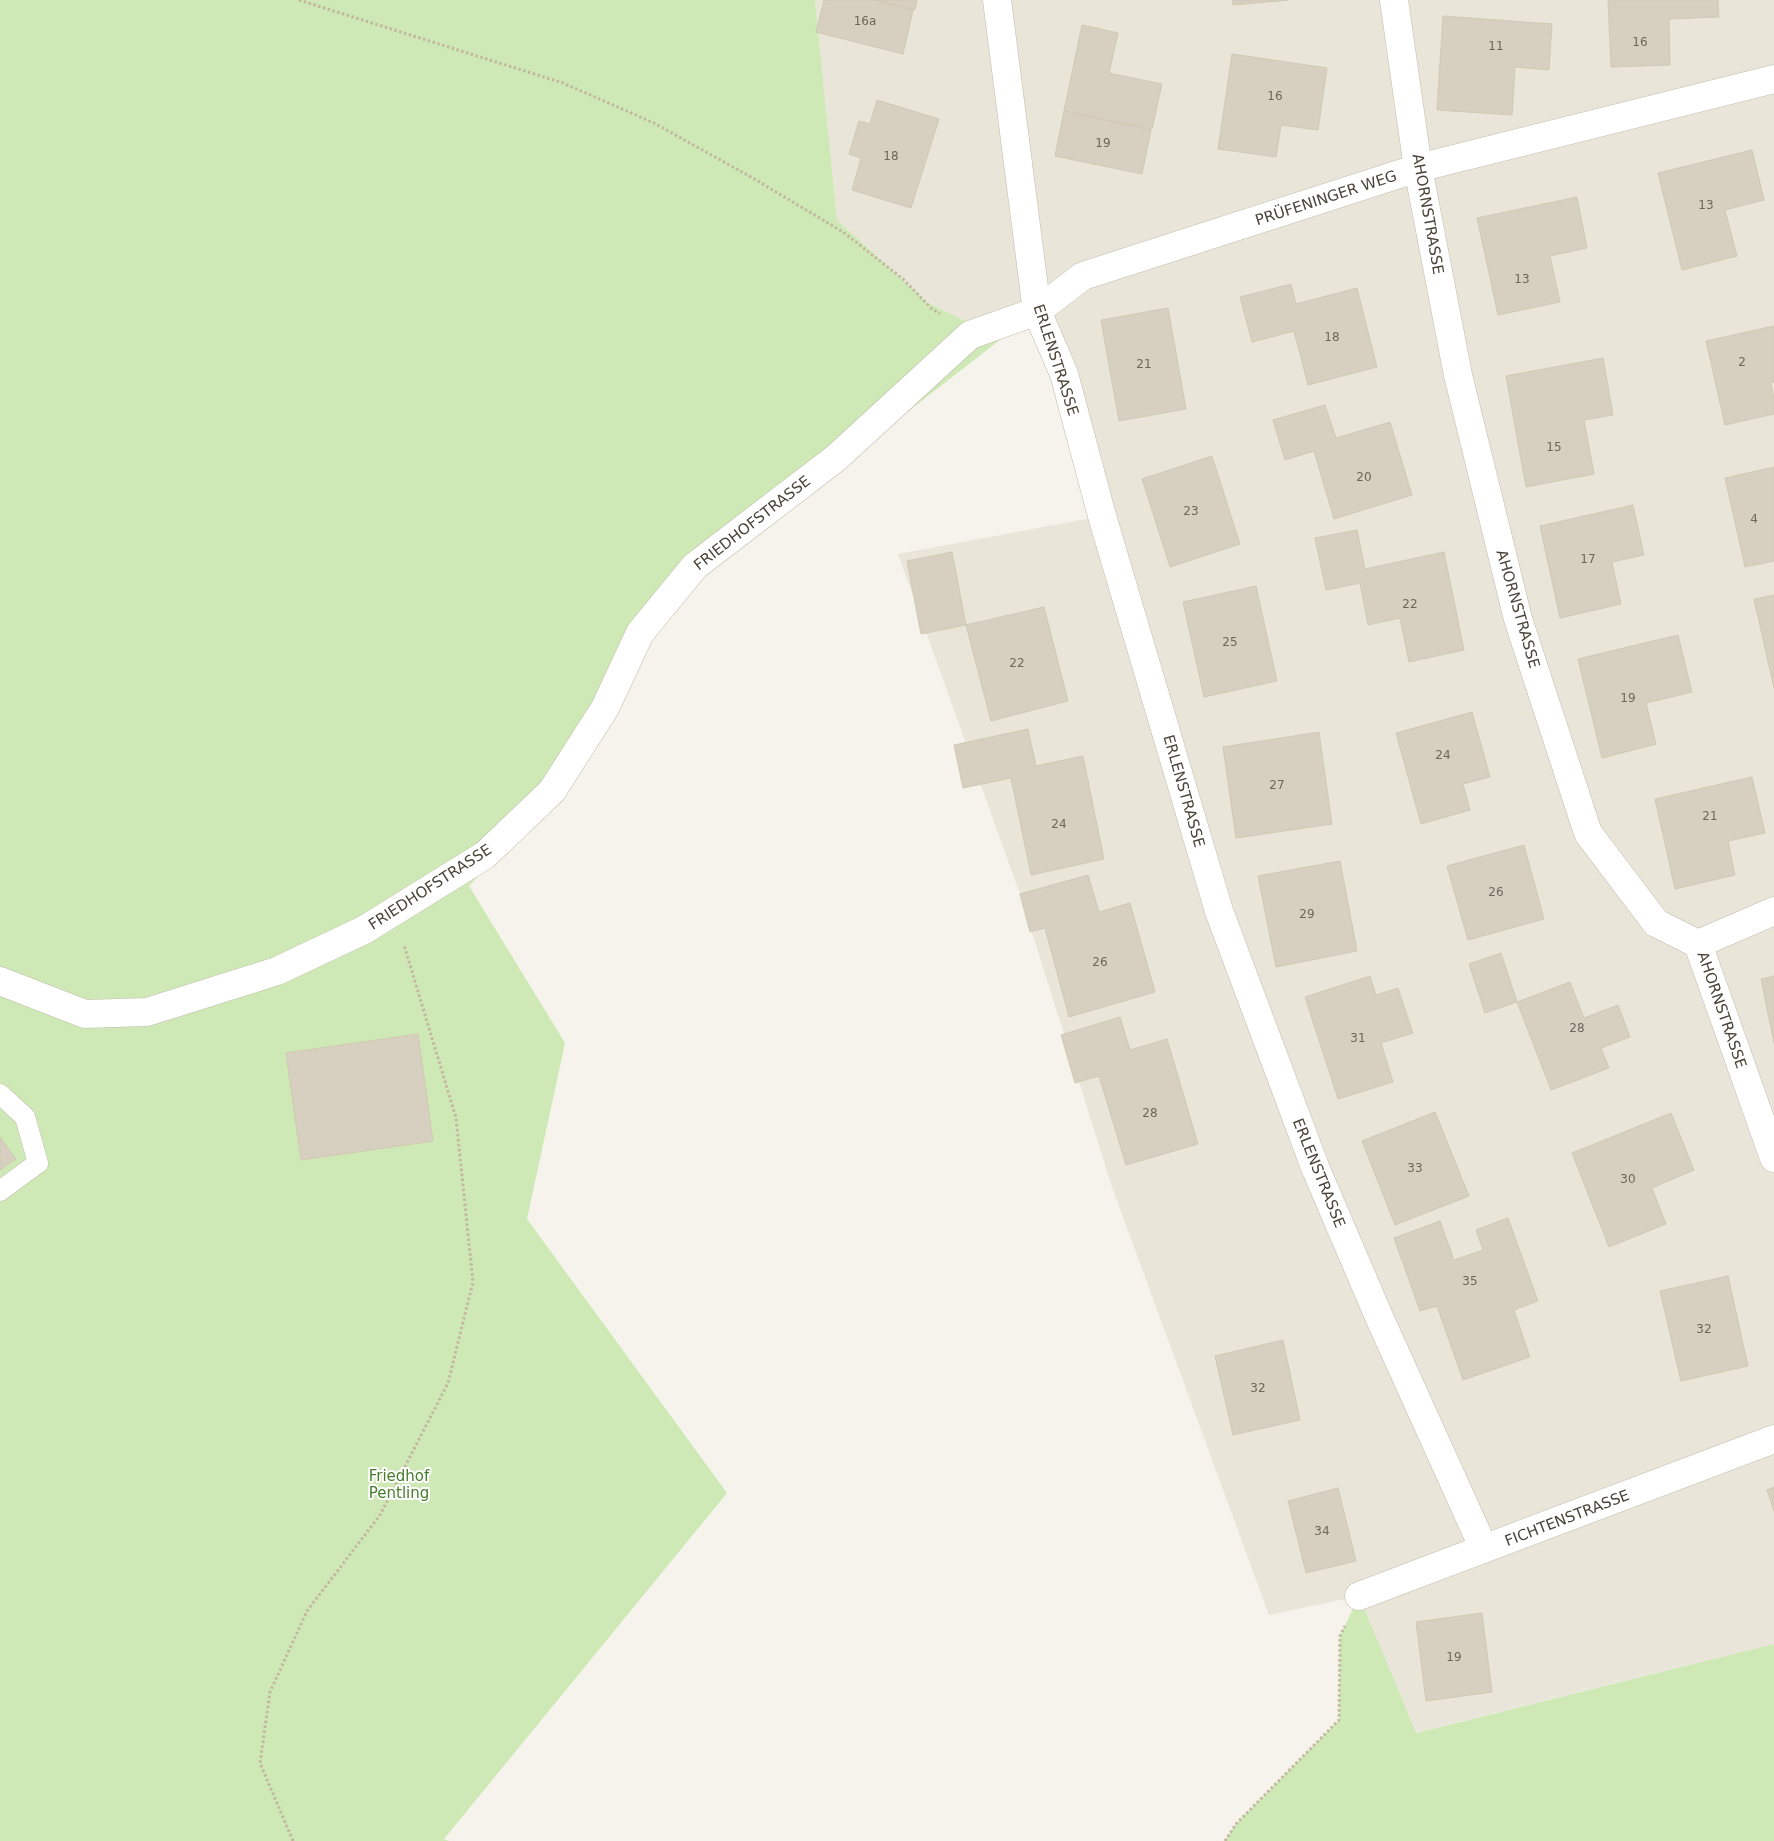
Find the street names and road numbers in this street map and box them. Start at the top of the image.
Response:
street label: AHORNSTRASSE [1409,152,1447,276]
street label: PRÜFENINGER WEG [1253,166,1399,229]
street label: ERLENSTRASSE [1029,302,1083,418]
street label: FRIEDHOFSTRASSE [690,472,814,574]
street label: AHORNSTRASSE [1492,548,1544,670]
street label: ERLENSTRASSE [1159,733,1209,849]
street label: FRIEDHOFSTRASSE [365,840,495,934]
street label: AHORNSTRASSE [1694,949,1750,1071]
street label: ERLENSTRASSE [1289,1116,1349,1230]
street label: FICHTENSTRASSE [1502,1486,1632,1550]

